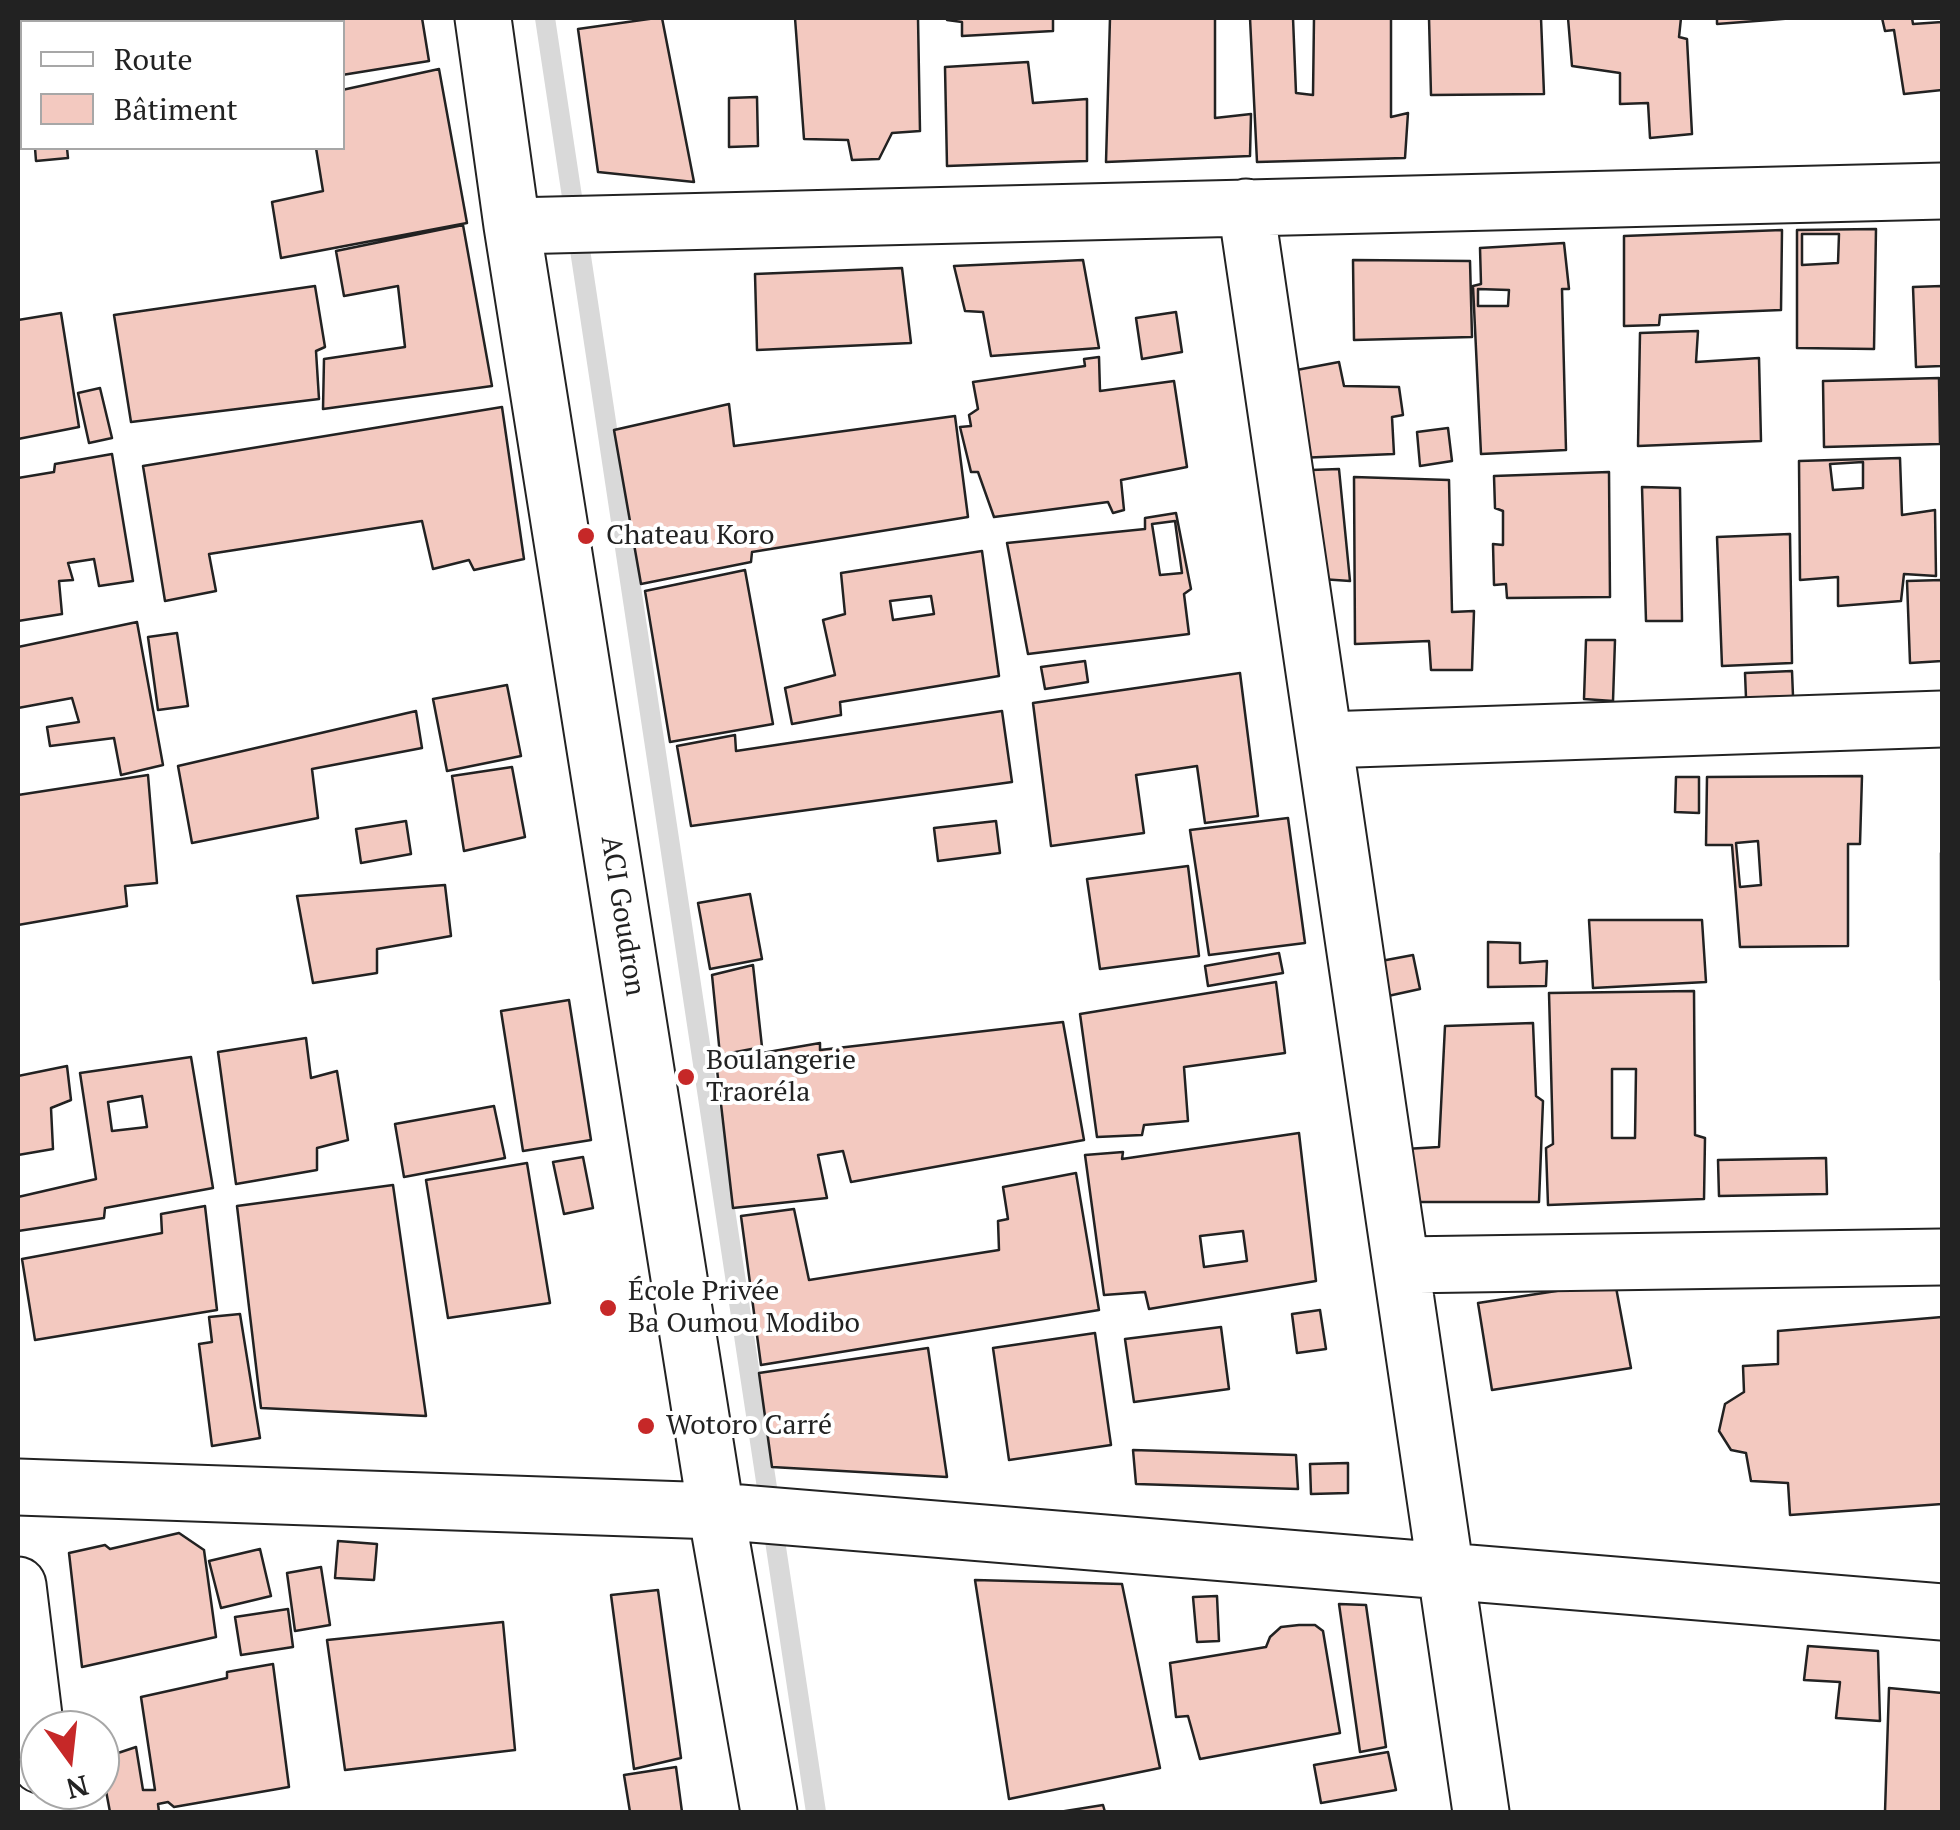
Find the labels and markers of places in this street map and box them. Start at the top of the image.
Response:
place label: Chateau Koro [606,519,775,553]
marker: Chateau Koro [575,525,597,547]
place label: Boulangerie Traoréla [706,1044,856,1110]
marker: Boulangerie Traoréla [675,1066,697,1088]
place label: École Privée Ba Oumou Modibo [628,1275,860,1341]
marker: École Privée Ba Oumou Modibo [597,1297,619,1319]
place label: Wotoro Carré [666,1409,832,1443]
marker: Wotoro Carré [635,1415,657,1437]

